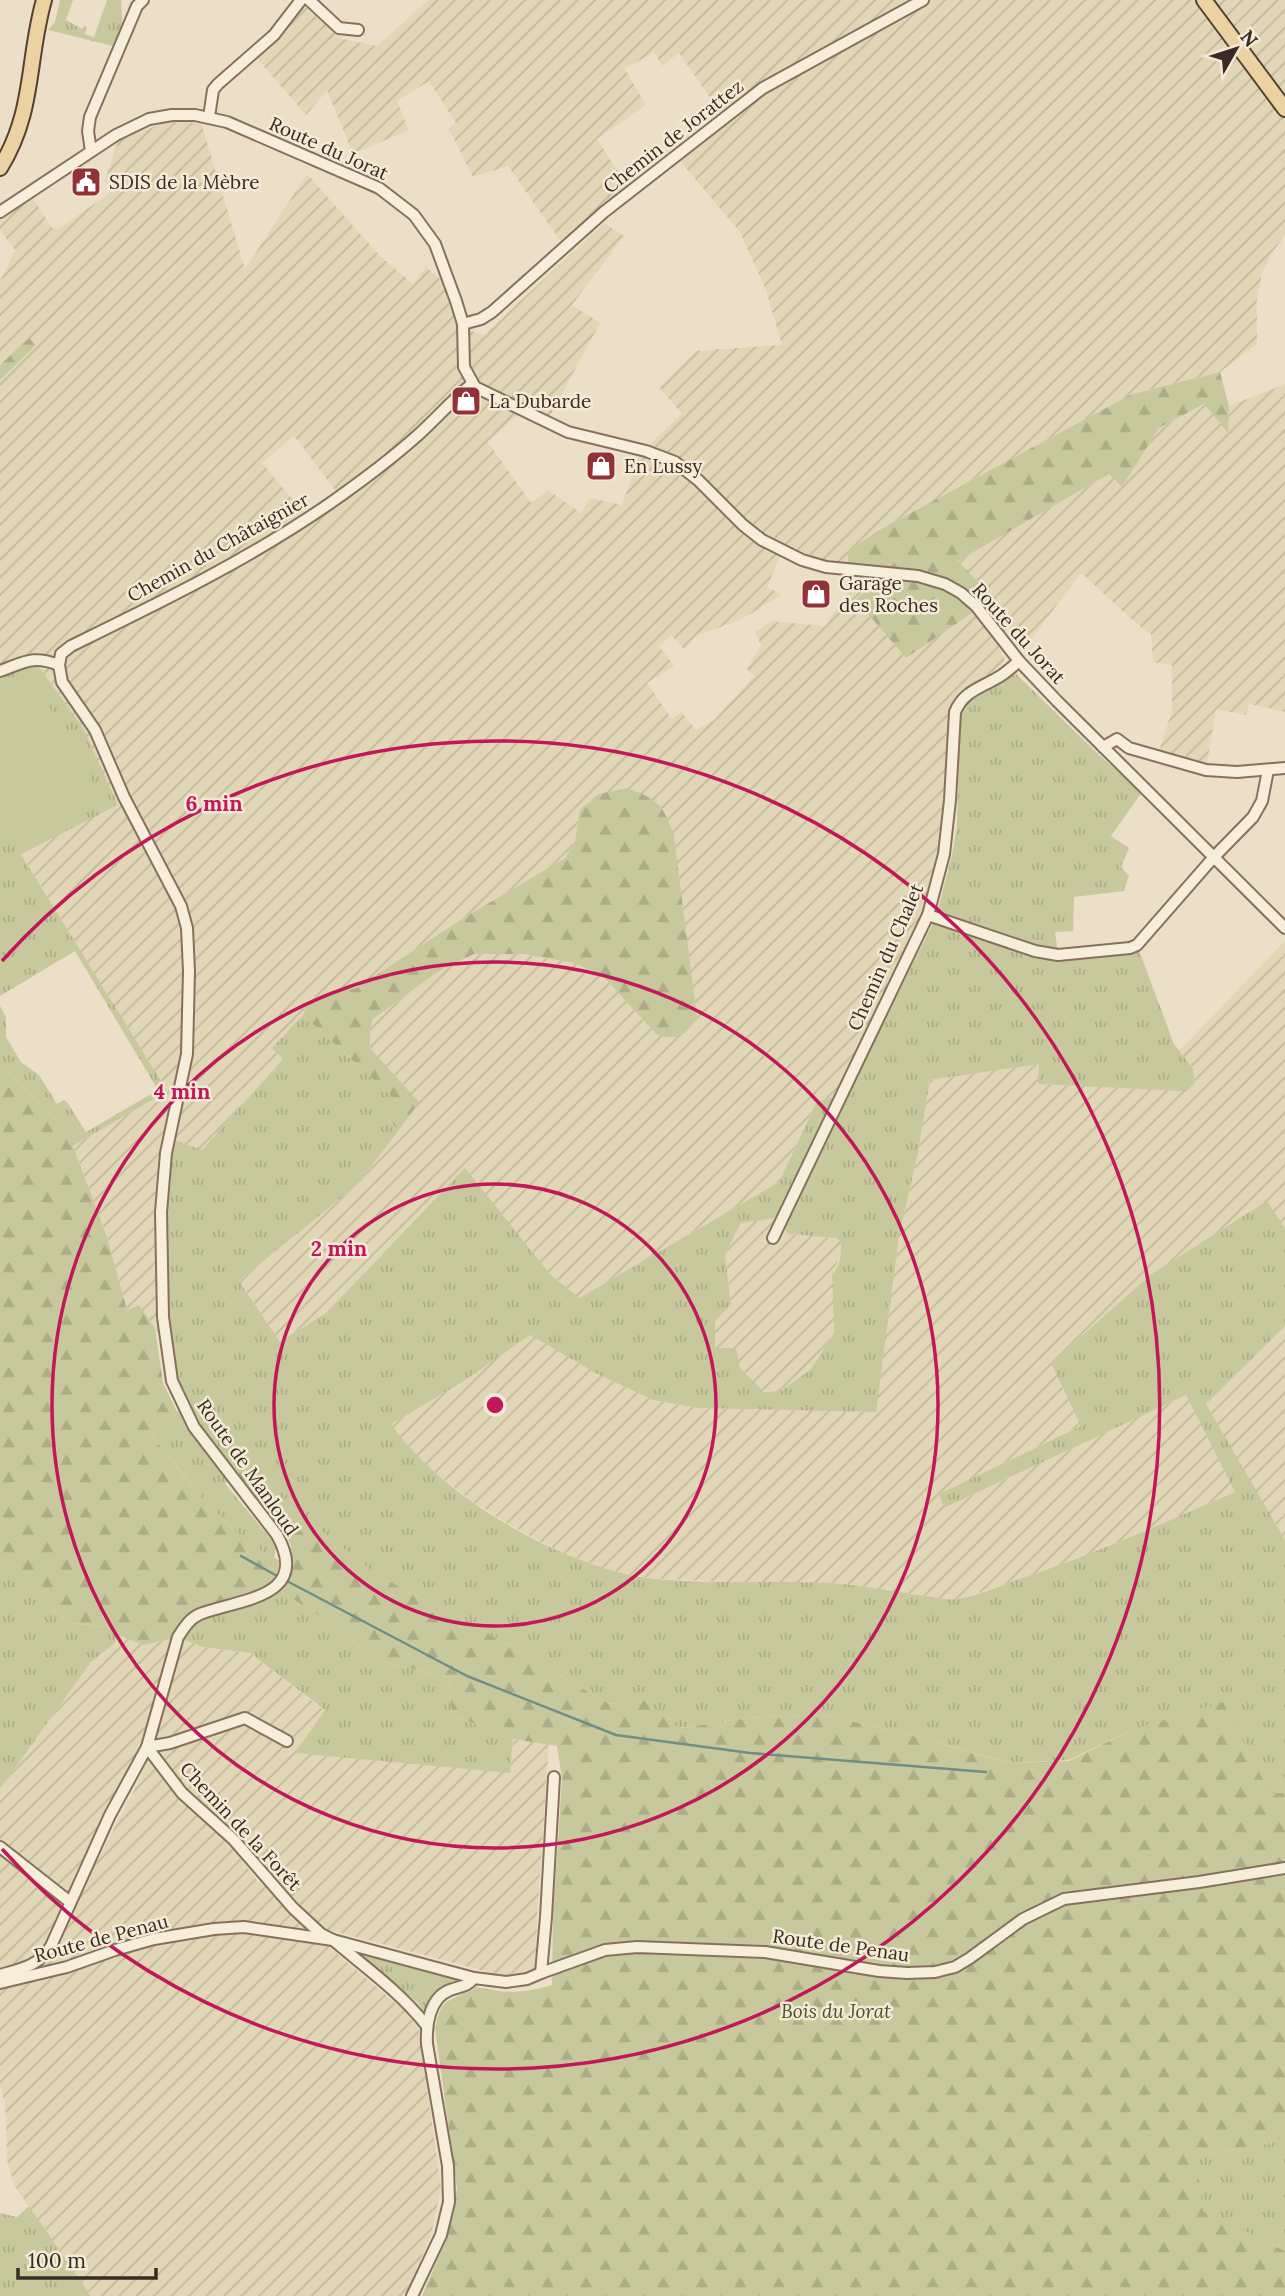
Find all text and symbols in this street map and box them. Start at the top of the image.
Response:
north arrow [1201,14,1271,84]
text: N [1235,25,1263,52]
street label: Chemin de Jorattez [598,74,748,198]
street label: Route du Jorat [266,111,393,185]
public building icon: SDIS de la Mèbre [69,165,103,199]
place label: SDIS de la Mèbre [109,170,260,194]
shop icon: La Dubarde [449,384,483,418]
place label: La Dubarde [489,389,591,413]
shop icon: En Lussy [584,449,618,483]
place label: En Lussy [624,454,702,478]
street label: Chemin du Châtaignier [123,487,314,607]
place label: Garage des Roches [839,571,938,617]
shop icon: Garage des Roches [799,577,833,611]
street label: Route du Jorat [967,577,1071,689]
text: 6 min [185,790,243,817]
street label: Chemin du Chalet [842,879,928,1034]
text: 4 min [154,1078,210,1105]
text: 2 min [311,1235,367,1262]
centre of rings [483,1393,507,1417]
street label: Route de Manloud [192,1394,304,1540]
street label: Chemin de la Forêt [175,1757,307,1896]
street label: Route de Penau [31,1909,171,1967]
street label: Route de Penau [771,1924,911,1966]
park label: Bois du Jorat [781,1999,891,2023]
scale bar [18,2236,156,2280]
text: 100 m [28,2247,86,2274]

